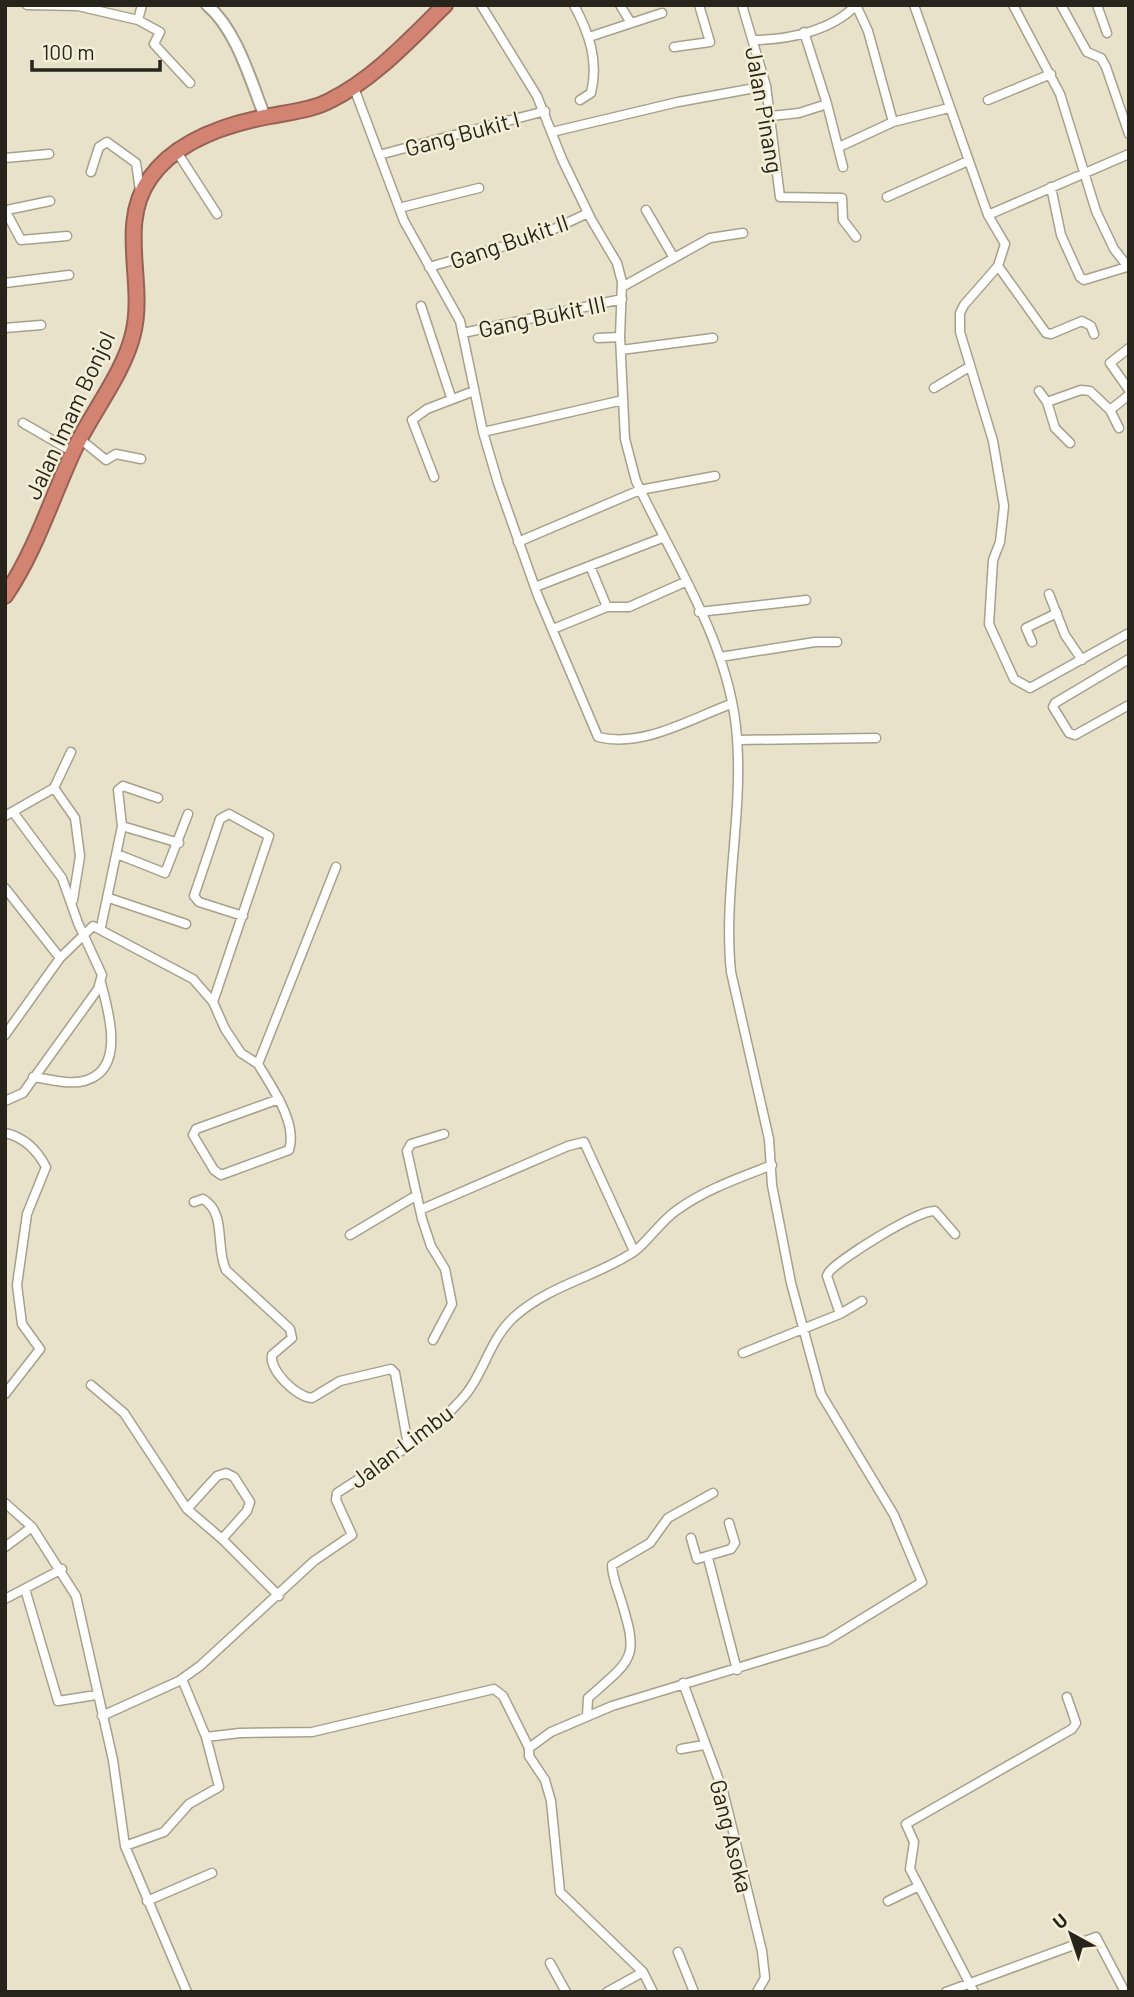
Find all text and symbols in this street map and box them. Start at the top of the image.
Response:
scale bar [32,28,159,72]
text: 100 m [42,39,95,64]
street label: Jalan Pinang [740,45,790,175]
street label: Gang Bukit I [402,104,522,162]
street label: Gang Bukit II [446,208,572,274]
street label: Gang Bukit III [476,289,608,343]
street label: Jalan Imam Bonjol [18,327,120,503]
street label: Jalan Limbu [344,1398,458,1494]
street label: Gang Asoka [704,1777,760,1895]
north arrow [1036,1899,1106,1969]
text: U [1048,1908,1072,1933]

